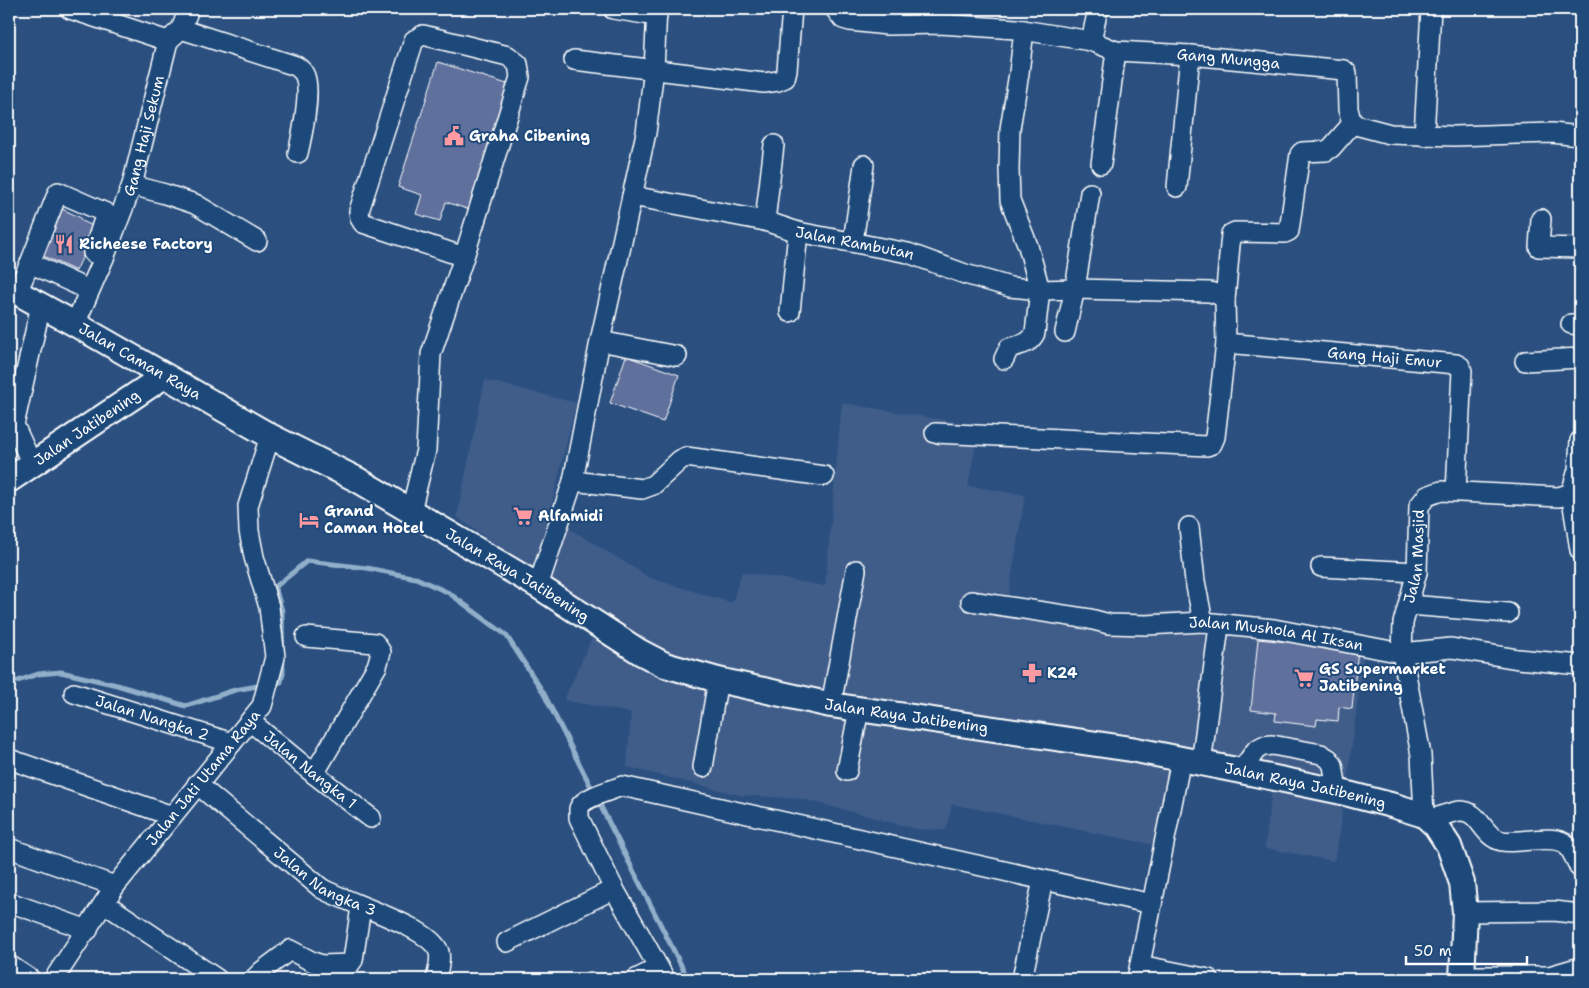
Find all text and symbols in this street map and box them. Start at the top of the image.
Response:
street label: Gang Mungga [1176,44,1282,74]
street label: Gang Haji Sekum [119,73,169,199]
public building icon: Graha Cibening [443,125,465,147]
place label: Graha Cibening [469,126,590,146]
street label: Jalan Rambutan [794,222,917,265]
restaurant icon: Richeese Factory [53,233,75,255]
place label: Richeese Factory [79,234,213,254]
street label: Jalan Caman Raya [75,318,205,405]
street label: Gang Haji Emur [1327,342,1443,373]
street label: Jalan Jatibening [30,385,144,470]
place label: Grand Caman Hotel [324,501,424,538]
supermarket icon: Alfamidi [512,505,534,527]
place label: Alfamidi [538,506,603,526]
hotel icon: Grand Caman Hotel [298,509,320,531]
street label: Jalan Masjid [1399,509,1429,606]
street label: Jalan Raya Jatibening [442,524,593,627]
street label: Jalan Mushola Al Iksan [1188,612,1365,656]
place label: GS Supermarket Jatibening [1319,659,1446,696]
pharmacy icon: K24 [1021,662,1043,684]
place label: K24 [1047,663,1078,683]
supermarket icon: GS Supermarket Jatibening [1293,667,1315,689]
street label: Jalan Nangka 2 [93,690,212,745]
street label: Jalan Raya Jatibening [823,694,990,738]
street label: Jalan Jati Utama Raya [142,705,265,850]
street label: Jalan Nangka 1 [259,726,361,813]
street label: Jalan Raya Jatibening [1223,758,1388,813]
street label: Jalan Nangka 3 [269,842,379,921]
scale bar [1406,933,1528,965]
text: 50 m [1414,941,1452,961]

